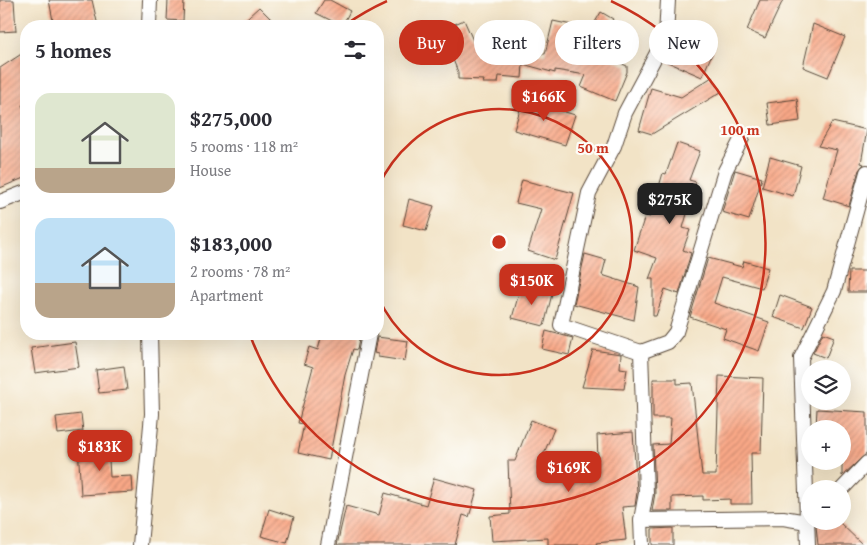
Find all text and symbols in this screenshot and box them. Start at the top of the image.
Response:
chip: Buy [399,20,464,65]
chip: Rent [474,20,545,65]
chip: Filters [555,20,639,65]
chip: New [649,20,718,65]
text: 5 homes [35,35,111,66]
icon: filters [341,36,369,64]
pin: $166K [509,80,579,122]
text: $166K [522,84,566,108]
text: $275,000 [190,103,272,134]
icon: home [75,113,135,173]
text: 100 m [720,119,760,140]
text: 5 rooms · 118 m² [190,134,298,158]
text: 50 m [577,137,609,158]
text: House [190,158,231,182]
pin: $275K [635,182,705,225]
text: $275K [648,187,692,211]
text: $183,000 [190,228,272,259]
centre of rings [490,233,508,251]
icon: home [75,238,135,298]
text: 2 rooms · 78 m² [190,259,290,283]
pin: $150K [497,264,567,306]
text: $150K [510,268,554,292]
text: Apartment [190,283,263,307]
map controls [801,360,851,530]
button: layers [801,360,851,410]
button: + [801,420,851,470]
pin: $183K [65,430,135,472]
text: $183K [78,434,122,458]
pin: $169K [534,450,604,493]
text: $169K [547,455,591,479]
button: − [801,480,851,530]

